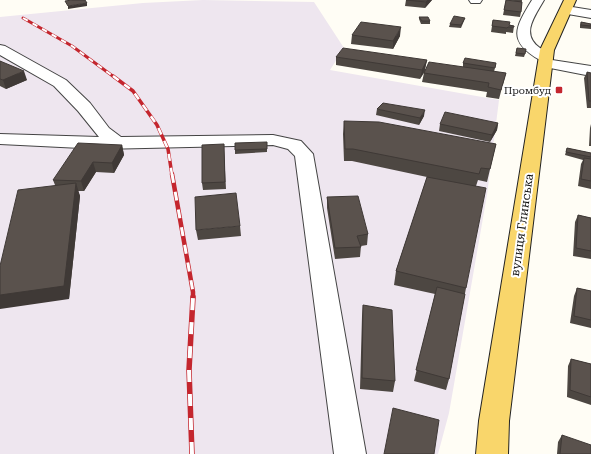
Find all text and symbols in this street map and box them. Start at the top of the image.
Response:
place label: Промбуд [504,85,552,96]
marker: Промбуд [554,85,564,95]
street label: вулиця Глинська [508,172,536,277]

